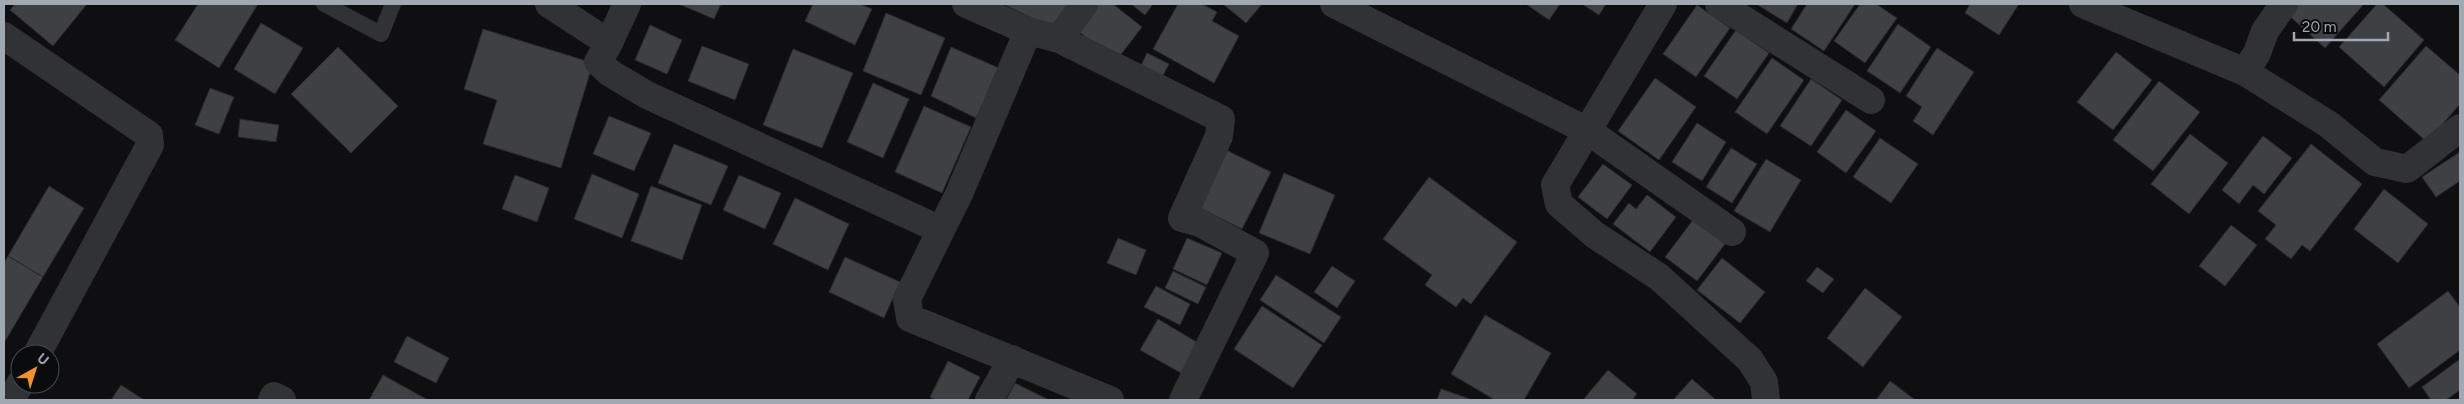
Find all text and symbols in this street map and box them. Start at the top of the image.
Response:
scale bar [2294,10,2388,42]
text: 20 m [2302,18,2336,36]
north arrow [10,344,60,394]
text: U [34,350,52,369]

